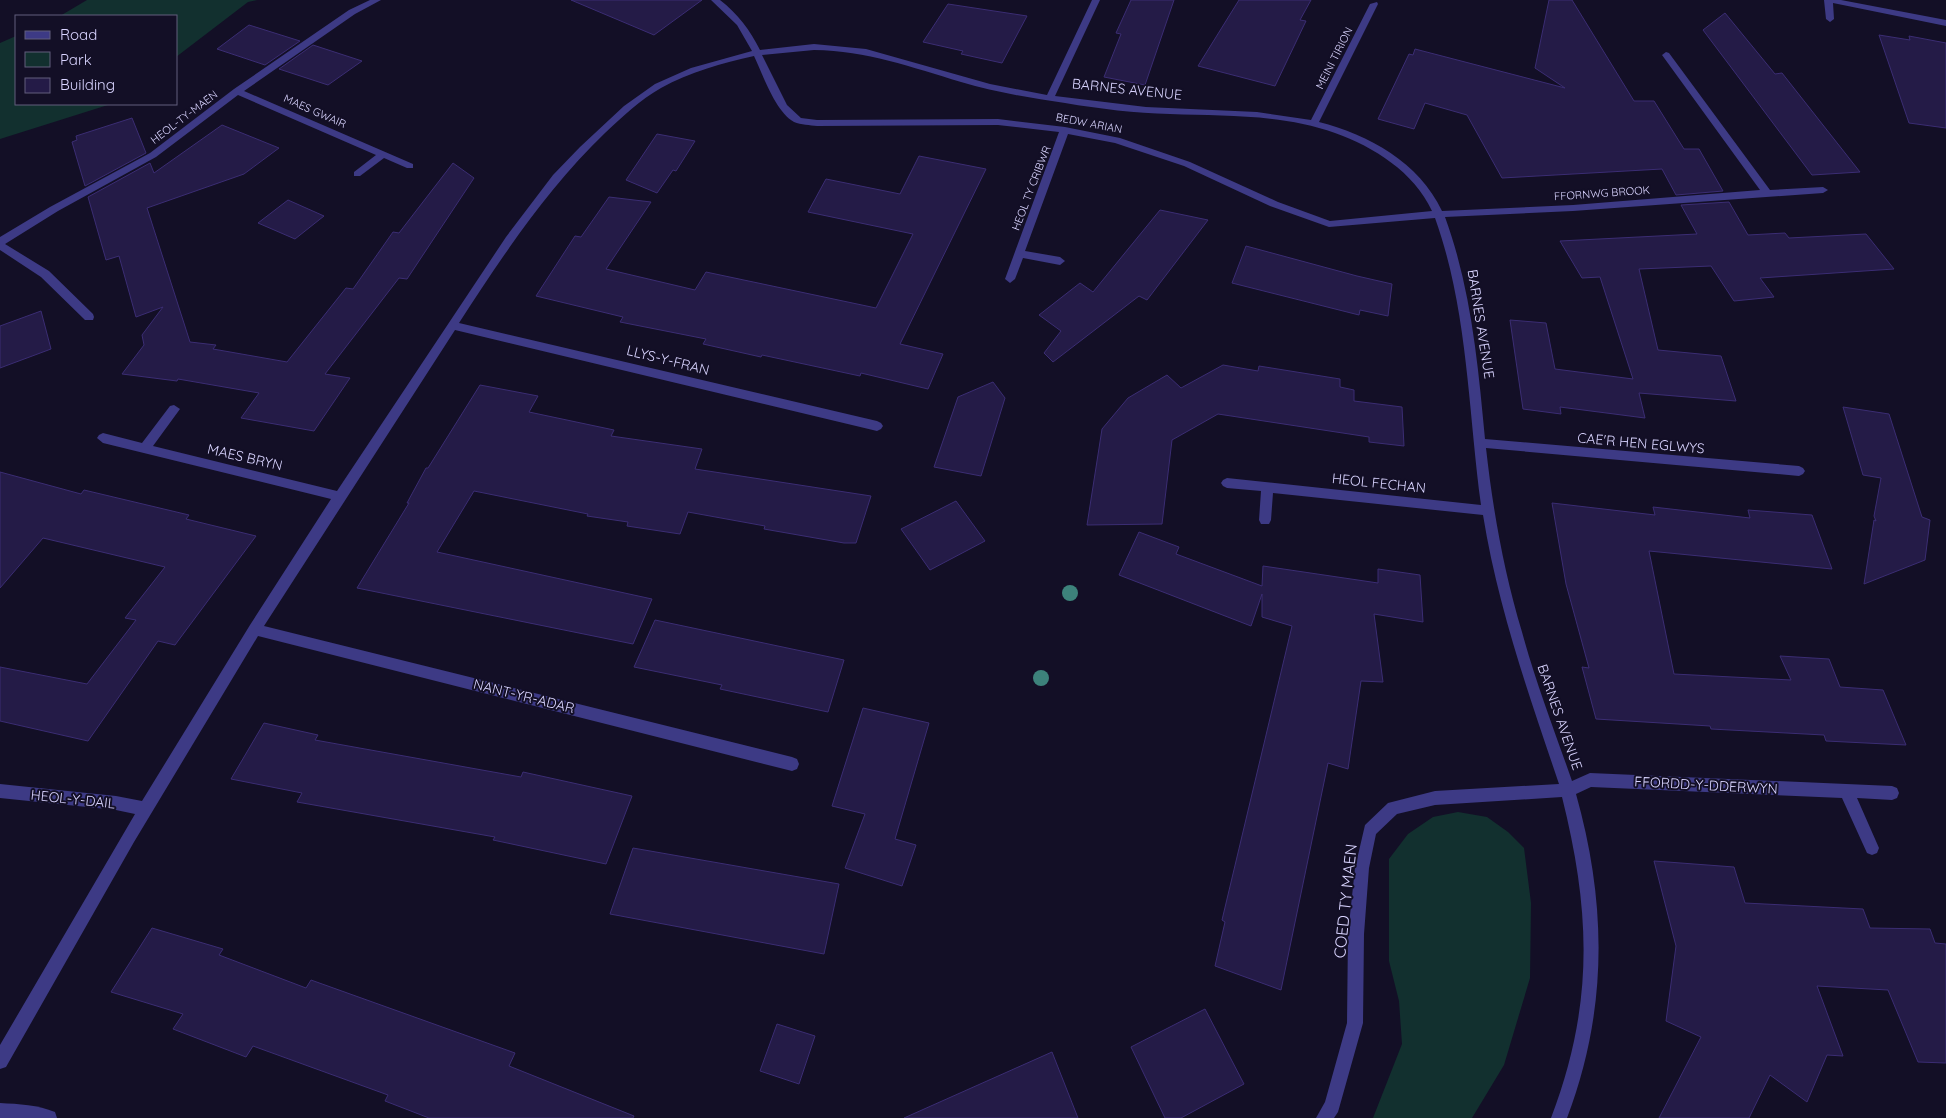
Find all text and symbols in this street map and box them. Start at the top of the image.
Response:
legend [15,15,178,105]
text: Road [60,25,97,44]
street label: MEINI TIRION [1312,25,1356,91]
text: Park [60,50,92,69]
street label: BARNES AVENUE [1071,74,1183,104]
text: Building [60,75,115,94]
street label: HEOL-TY-MAEN [148,87,220,147]
street label: MAES GWAIR [282,91,348,131]
street label: BEDW ARIAN [1055,110,1123,136]
street label: HEOL TY CRIBWR [1008,144,1054,232]
street label: FFORNWG BROOK [1554,183,1650,203]
street label: BARNES AVENUE [1463,268,1499,380]
street label: LLYS-Y-FRAN [625,341,711,379]
street label: CAE'R HEN EGLWYS [1577,428,1706,458]
street label: MAES BRYN [206,440,284,474]
street label: HEOL FECHAN [1331,469,1427,497]
street label: BARNES AVENUE [1533,662,1587,772]
street label: NANT-YR-ADAR [472,675,576,717]
street label: FFORDD-Y-DDERWYN [1634,772,1778,798]
street label: HEOL-Y-DAIL [30,786,117,812]
street label: COED TY MAEN [1329,843,1361,959]

